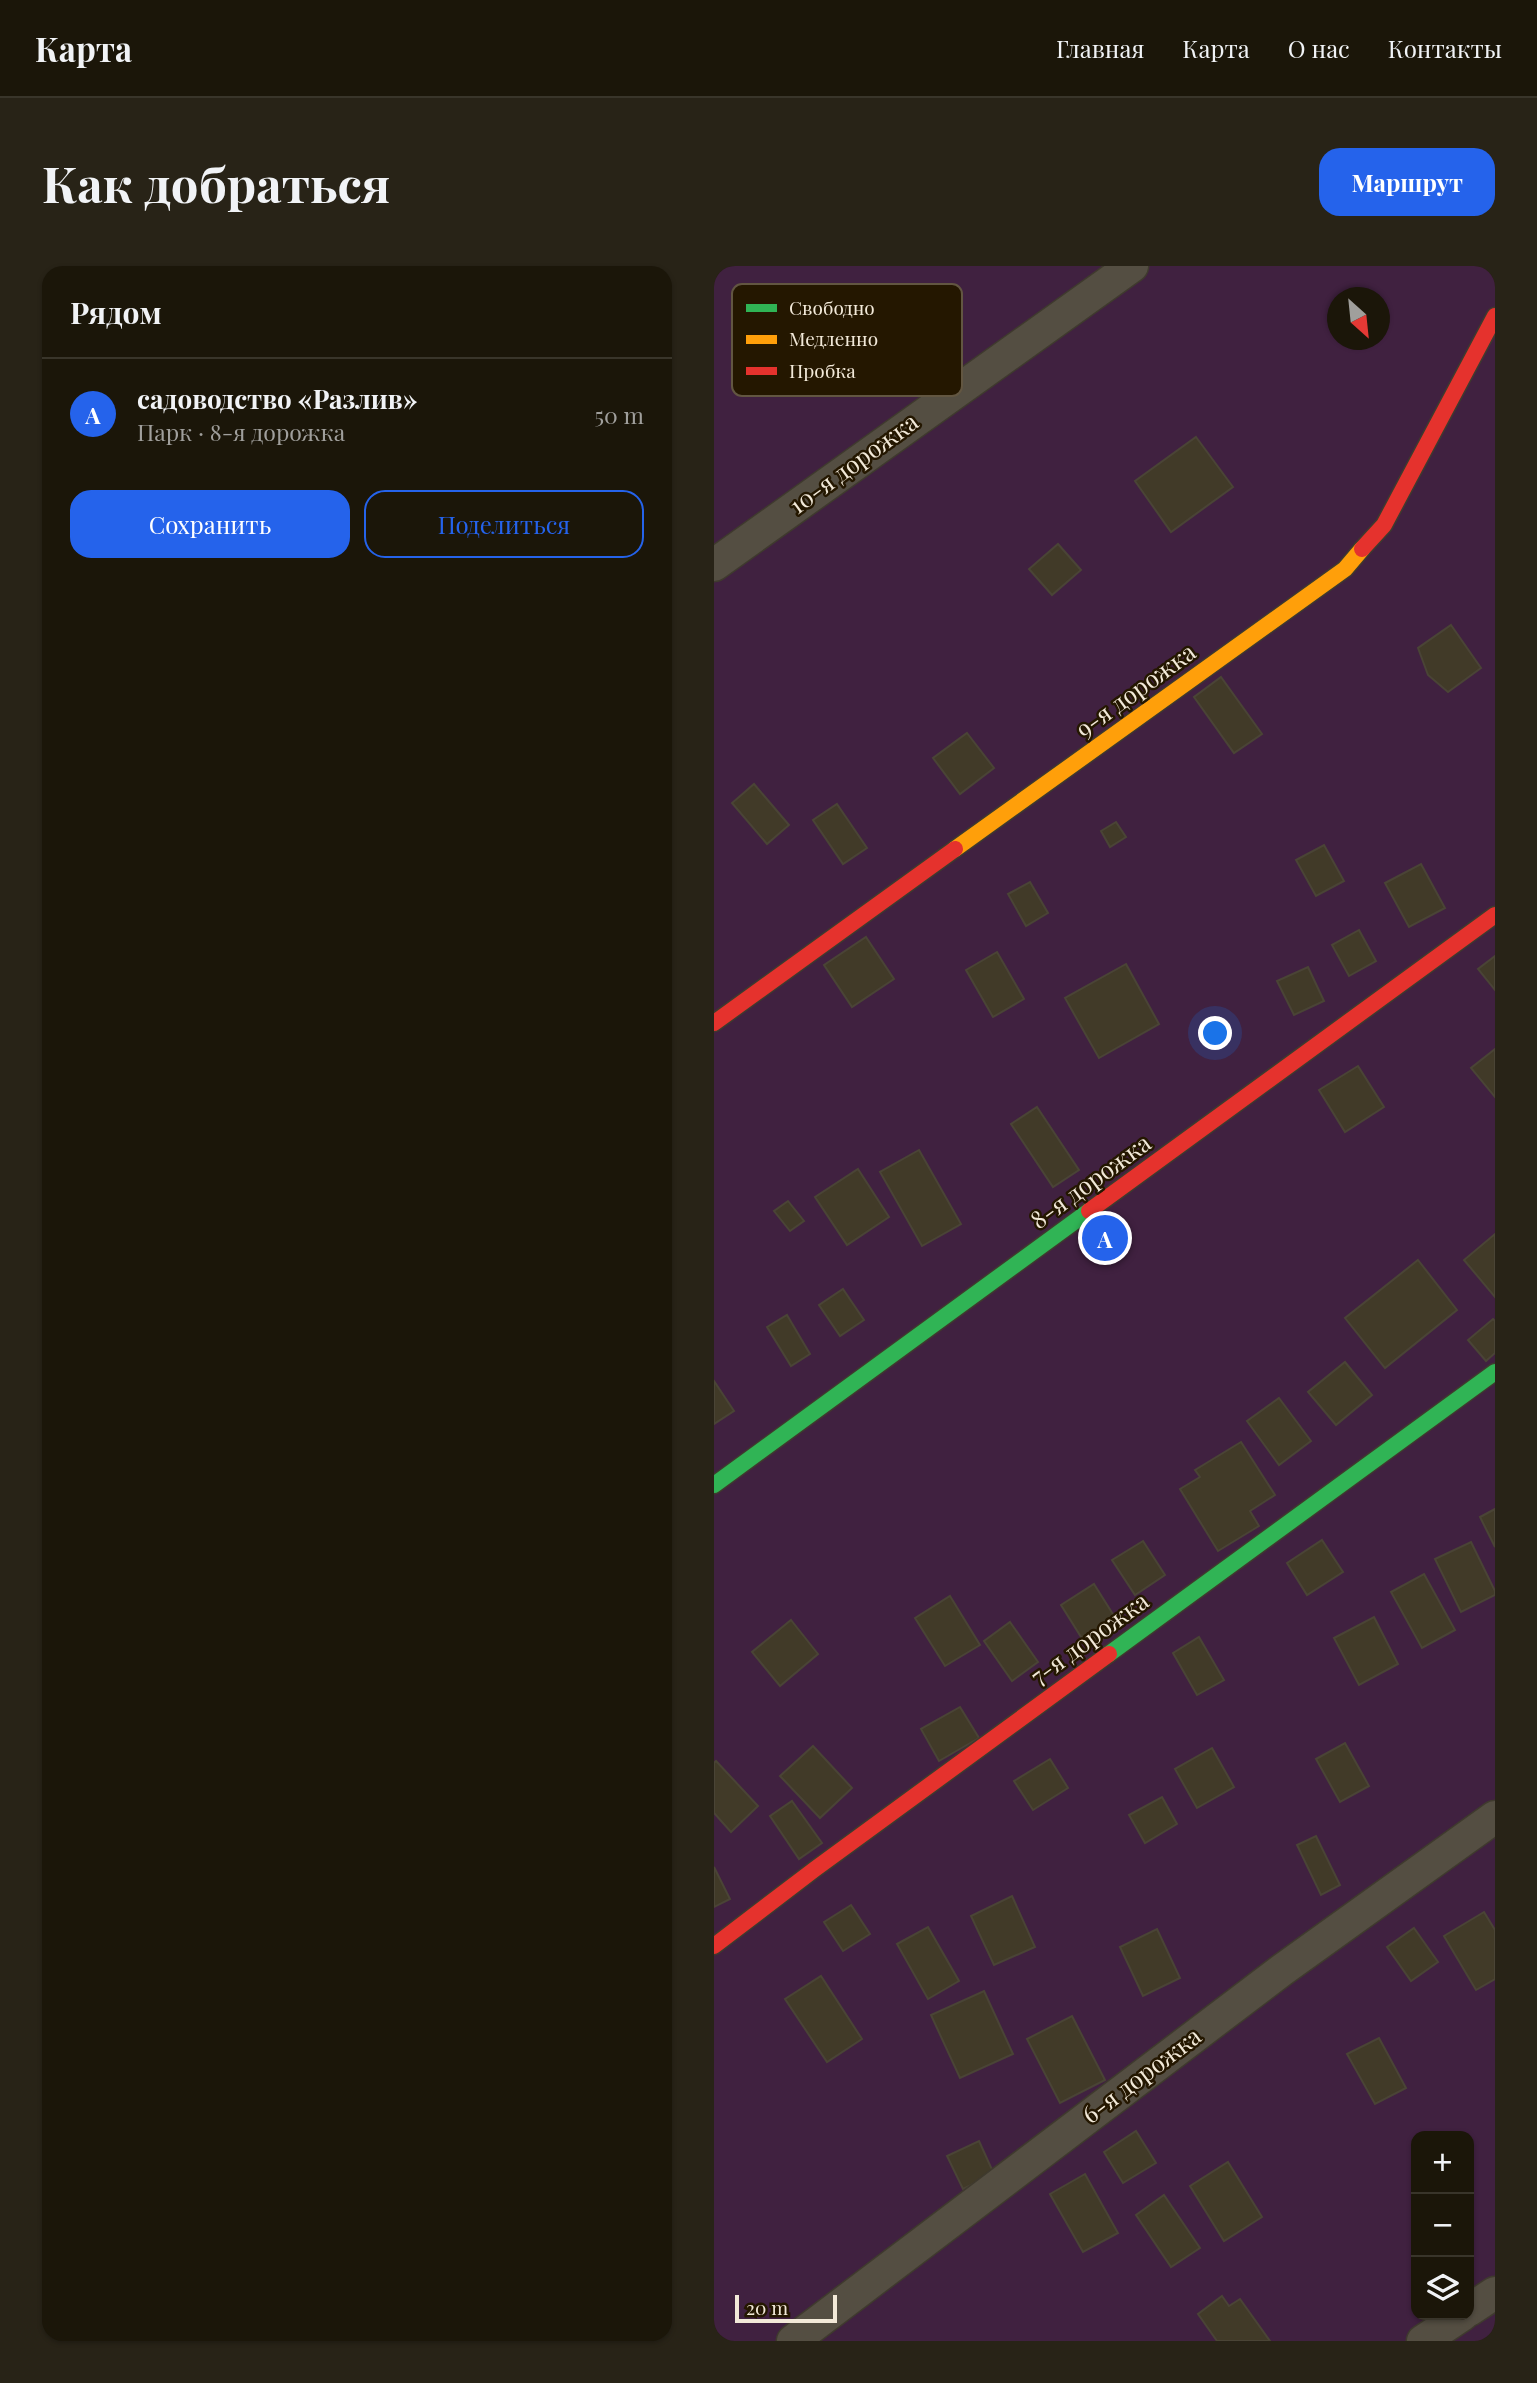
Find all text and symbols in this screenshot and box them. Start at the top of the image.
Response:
text: Карта [35,26,132,70]
text: Главная [1056,32,1144,64]
text: Карта [1182,32,1250,64]
text: О нас [1288,32,1350,64]
text: Контакты [1388,32,1502,64]
button: Маршрут [1319,148,1495,216]
text: Как добраться [42,150,390,215]
legend [732,284,962,396]
north arrow [1327,287,1390,350]
text: Рядом [70,292,162,332]
text: Свободно [789,294,875,320]
text: Медленно [789,325,878,351]
text: Пробка [789,357,856,383]
text: садоводство «Разлив» [137,381,418,416]
text: A [85,399,101,430]
text: 50 m [595,399,644,430]
street label: 10-я дорожка [782,405,924,520]
text: Парк · 8-я дорожка [137,416,345,447]
button: Сохранить [70,490,350,558]
button: Поделиться [364,490,644,558]
street label: 9-я дорожка [1068,635,1201,744]
your location [1198,1016,1232,1050]
street label: 8-я дорожка [1023,1126,1156,1235]
pin: A [1082,1212,1128,1264]
street label: 7-я дорожка [1024,1584,1154,1691]
street label: 6-я дорожка [1075,2019,1207,2130]
map controls [1411,2131,1474,2320]
button: + [1411,2131,1474,2194]
button: − [1411,2194,1474,2257]
button: layers [1411,2257,1474,2320]
scale bar [735,2292,836,2324]
text: 20 m [746,2294,788,2320]

